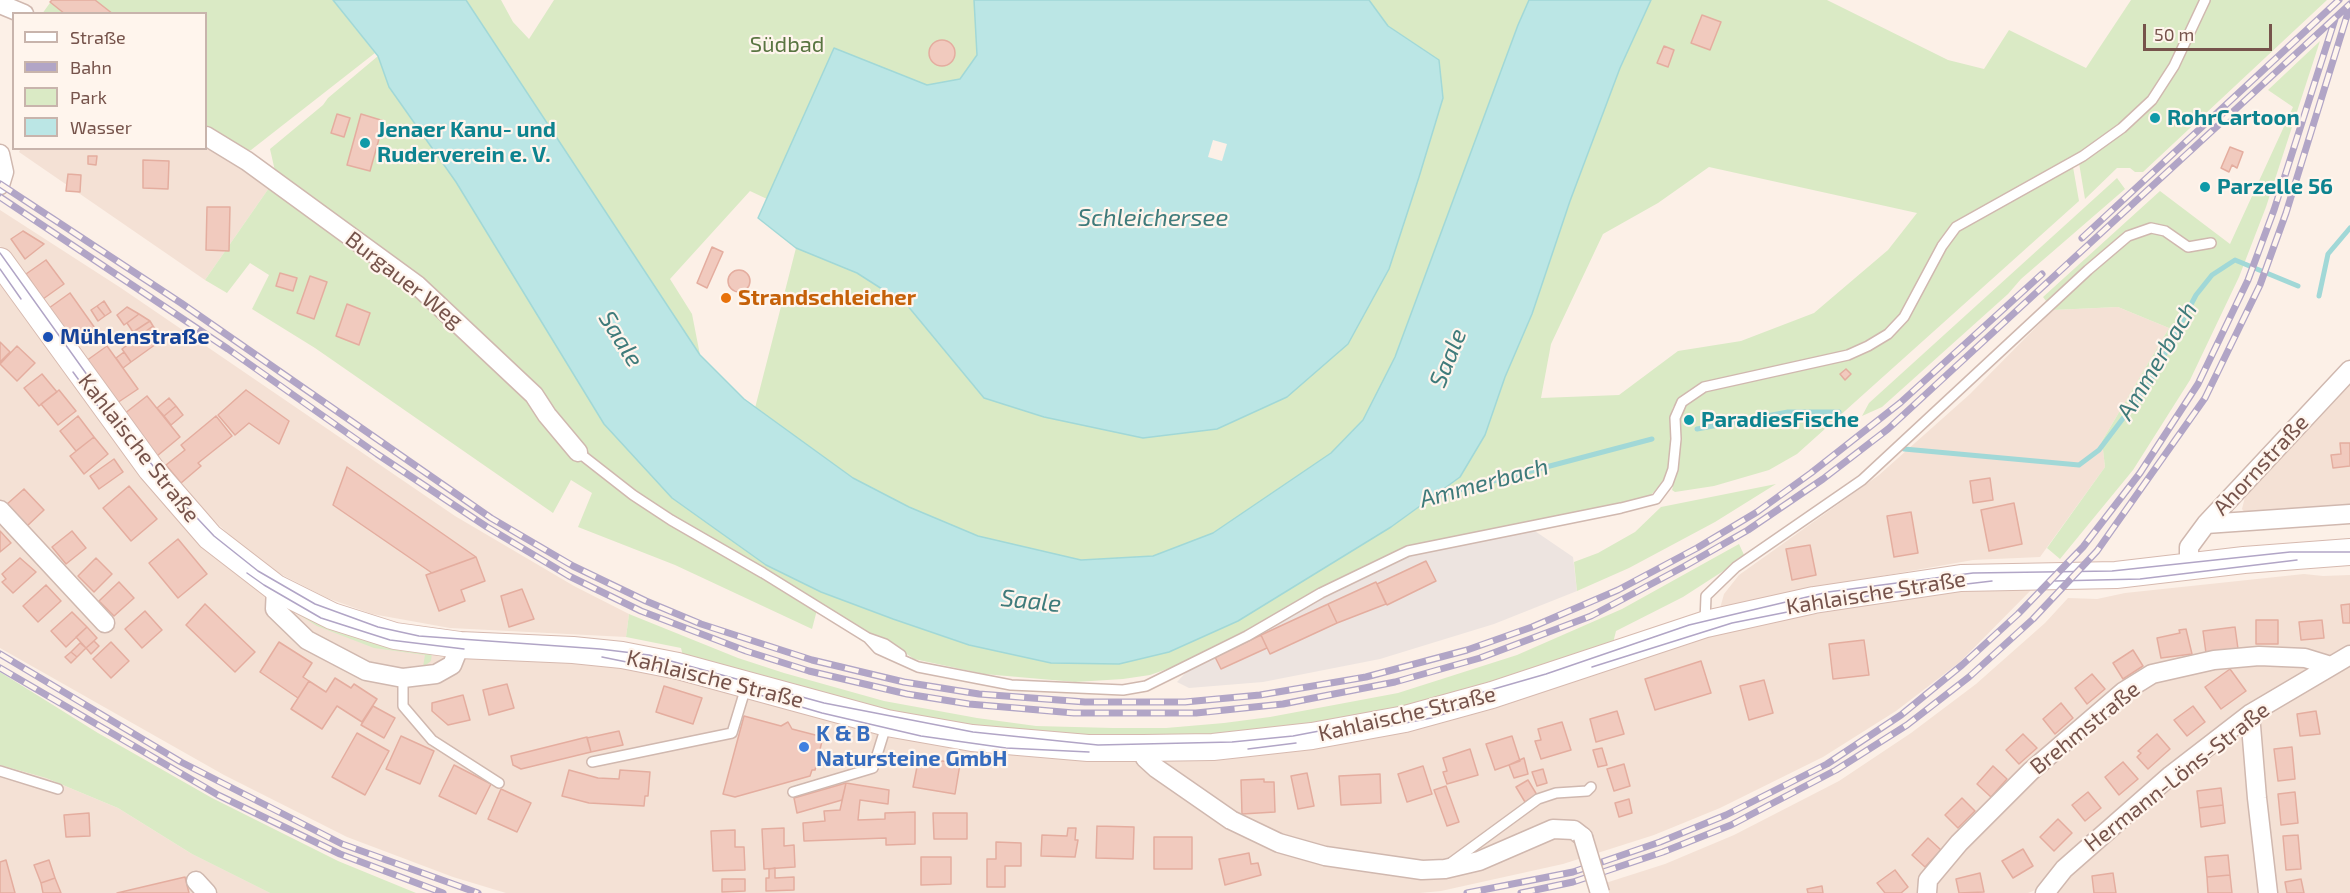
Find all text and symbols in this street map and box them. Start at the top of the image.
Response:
legend [12,12,207,150]
scale bar [2146,12,2275,50]
text: 50 m [2154,23,2194,45]
text: Straße [70,26,126,48]
park label: Südbad [750,32,824,58]
text: Bahn [70,56,112,78]
text: Park [70,86,107,108]
place label: RohrCartoon [2167,105,2300,131]
marker: RohrCartoon [2148,111,2162,125]
text: Wasser [70,116,132,138]
place label: Jenaer Kanu- und Ruderverein e. V. [377,117,556,168]
marker: Jenaer Kanu- und Ruderverein e. V. [358,136,372,150]
place label: Parzelle 56 [2217,174,2333,200]
marker: Parzelle 56 [2198,180,2212,194]
water label: Schleichersee [1078,204,1228,232]
street label: Burgauer Weg [340,226,468,334]
place label: Strandschleicher [738,285,916,311]
marker: Strandschleicher [719,291,733,305]
water label: Ammerbach [2111,297,2203,425]
water label: Saale [593,306,649,372]
place label: Mühlenstraße [60,324,210,350]
water label: Saale [1423,324,1473,392]
marker: Mühlenstraße [41,330,55,344]
street label: Kahlaische Straße [73,368,205,528]
place label: ParadiesFische [1701,407,1859,433]
street label: Ahornstraße [2208,409,2314,521]
marker: ParadiesFische [1682,413,1696,427]
water label: Ammerbach [1416,452,1552,514]
street label: Kahlaische Straße [1784,566,1968,620]
water label: Saale [999,583,1063,619]
street label: Kahlaische Straße [624,644,806,714]
street label: Brehmstraße [2025,676,2145,780]
street label: Kahlaische Straße [1316,681,1498,747]
street label: Hermann-Löns-Straße [2079,697,2275,857]
place label: K & B Natursteine GmbH [816,721,1007,772]
marker: K & B Natursteine GmbH [797,740,811,754]

